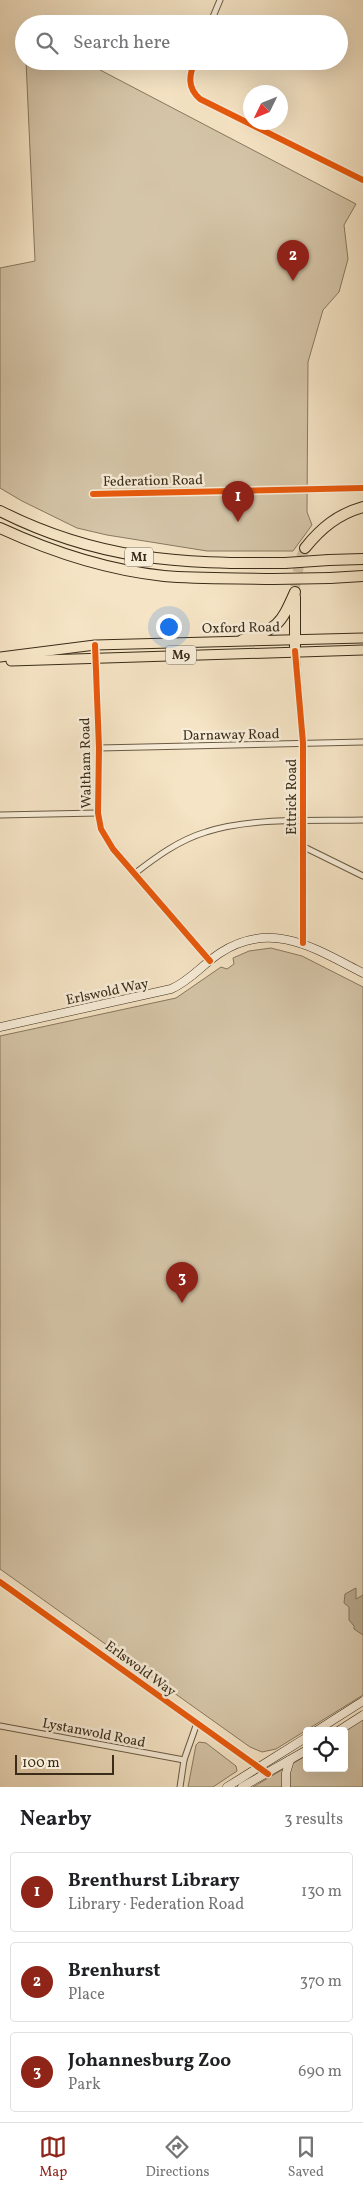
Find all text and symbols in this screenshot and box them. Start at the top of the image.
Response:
search box [15,15,348,70]
icon: search [33,29,61,57]
text: Search here [73,30,170,56]
north arrow [243,85,288,130]
pin: 2 [277,240,309,281]
street label: Federation Road [103,471,203,492]
pin: 1 [222,481,254,522]
road number: M1 [125,548,153,566]
your location [156,614,182,640]
street label: Oxford Road [202,618,280,639]
road number: M9 [166,646,196,664]
street label: Waltham Road [76,717,97,809]
street label: Darnaway Road [182,725,280,746]
street label: Ettrick Road [283,759,302,835]
street label: Erlswold Way [64,974,151,1010]
pin: 3 [166,1262,198,1303]
street label: Erlswold Way [101,1637,180,1702]
street label: Lystanwold Road [41,1714,147,1753]
map controls [303,1727,348,1772]
button: locate [303,1727,348,1772]
scale bar [15,1752,114,1775]
text: 100 m [22,1754,60,1773]
text: Nearby [20,1805,91,1834]
text: 3 results [284,1809,343,1831]
text: Brenthurst Library [68,1868,240,1894]
text: 1 [34,1881,40,1903]
text: 130 m [301,1881,342,1903]
text: Library · Federation Road [68,1894,244,1916]
text: Brenhurst [68,1958,160,1984]
text: 2 [33,1971,41,1993]
text: 370 m [300,1971,342,1993]
text: Place [68,1984,105,2006]
text: Johannesburg Zoo [68,2048,231,2074]
text: 3 [33,2061,41,2083]
text: 690 m [298,2061,342,2083]
text: Park [68,2074,101,2096]
tab: Map [39,2133,67,2182]
tab: Directions [145,2133,210,2182]
tab: Saved [288,2133,324,2182]

